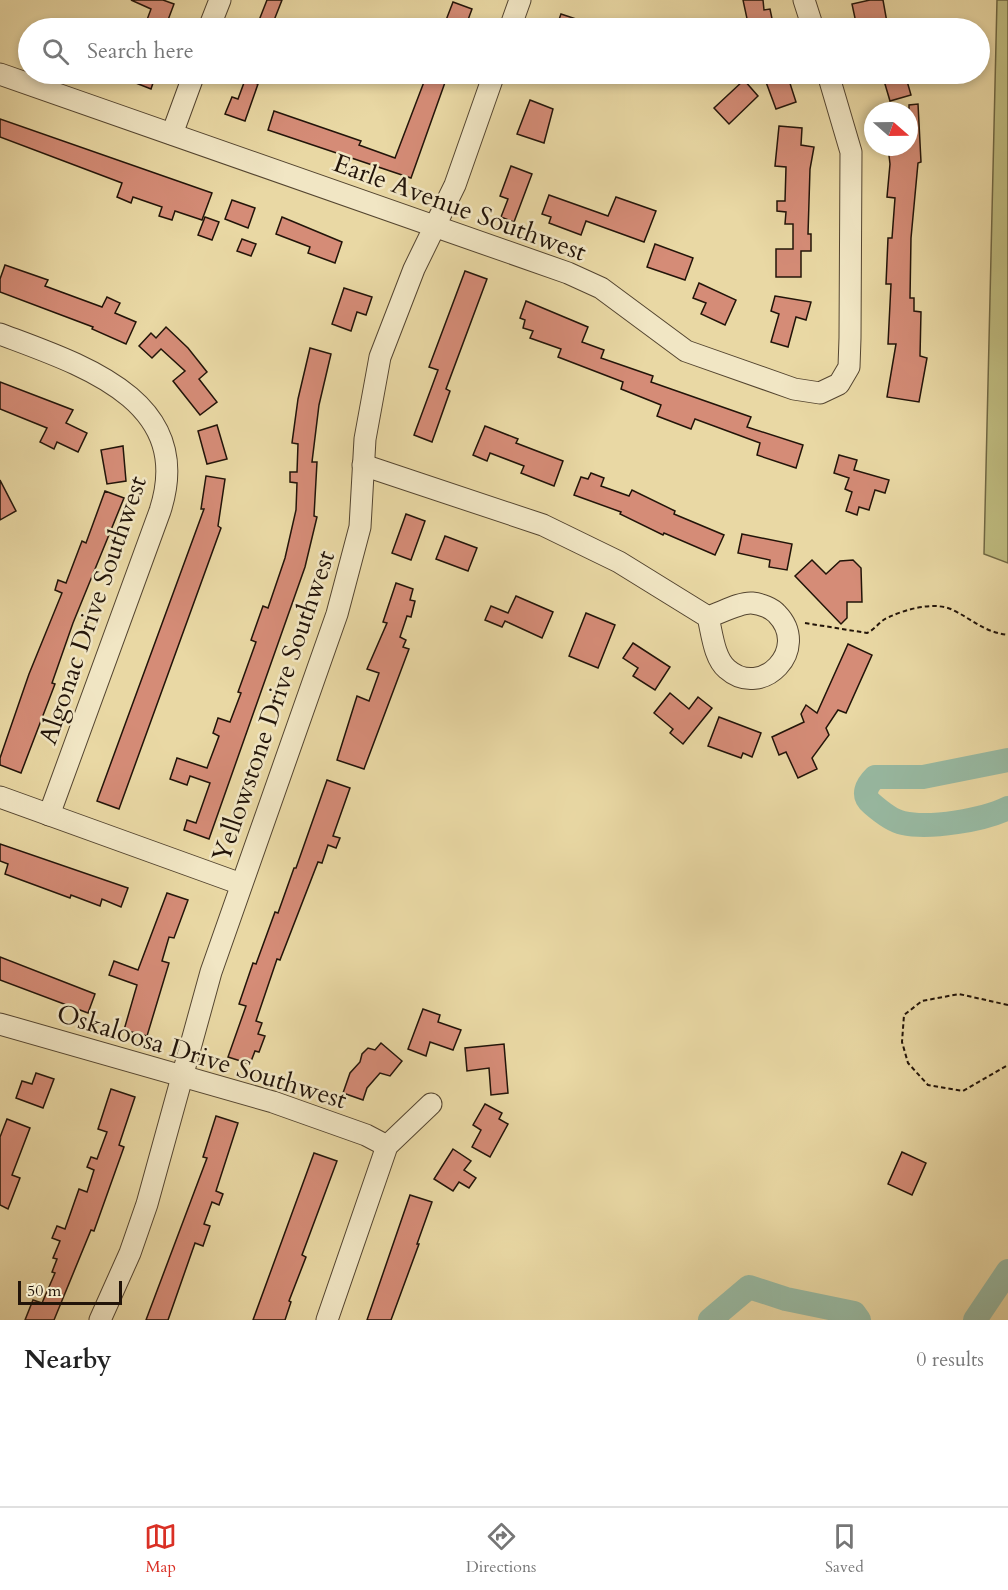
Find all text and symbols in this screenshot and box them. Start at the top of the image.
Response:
search box [18,18,990,84]
icon: search [39,35,72,68]
text: Search here [87,36,194,66]
north arrow [864,102,918,156]
street label: Earle Avenue Southwest [328,145,591,270]
street label: Algonac Drive Southwest [30,471,155,749]
street label: Yellowstone Drive Southwest [204,546,343,867]
street label: Oskaloosa Drive Southwest [53,996,351,1117]
scale bar [18,1278,122,1306]
text: 50 m [27,1280,61,1302]
text: Nearby [24,1342,112,1377]
text: 0 results [916,1346,984,1373]
tab: Map [144,1520,177,1578]
tab: Directions [466,1520,536,1578]
tab: Saved [825,1520,864,1578]

